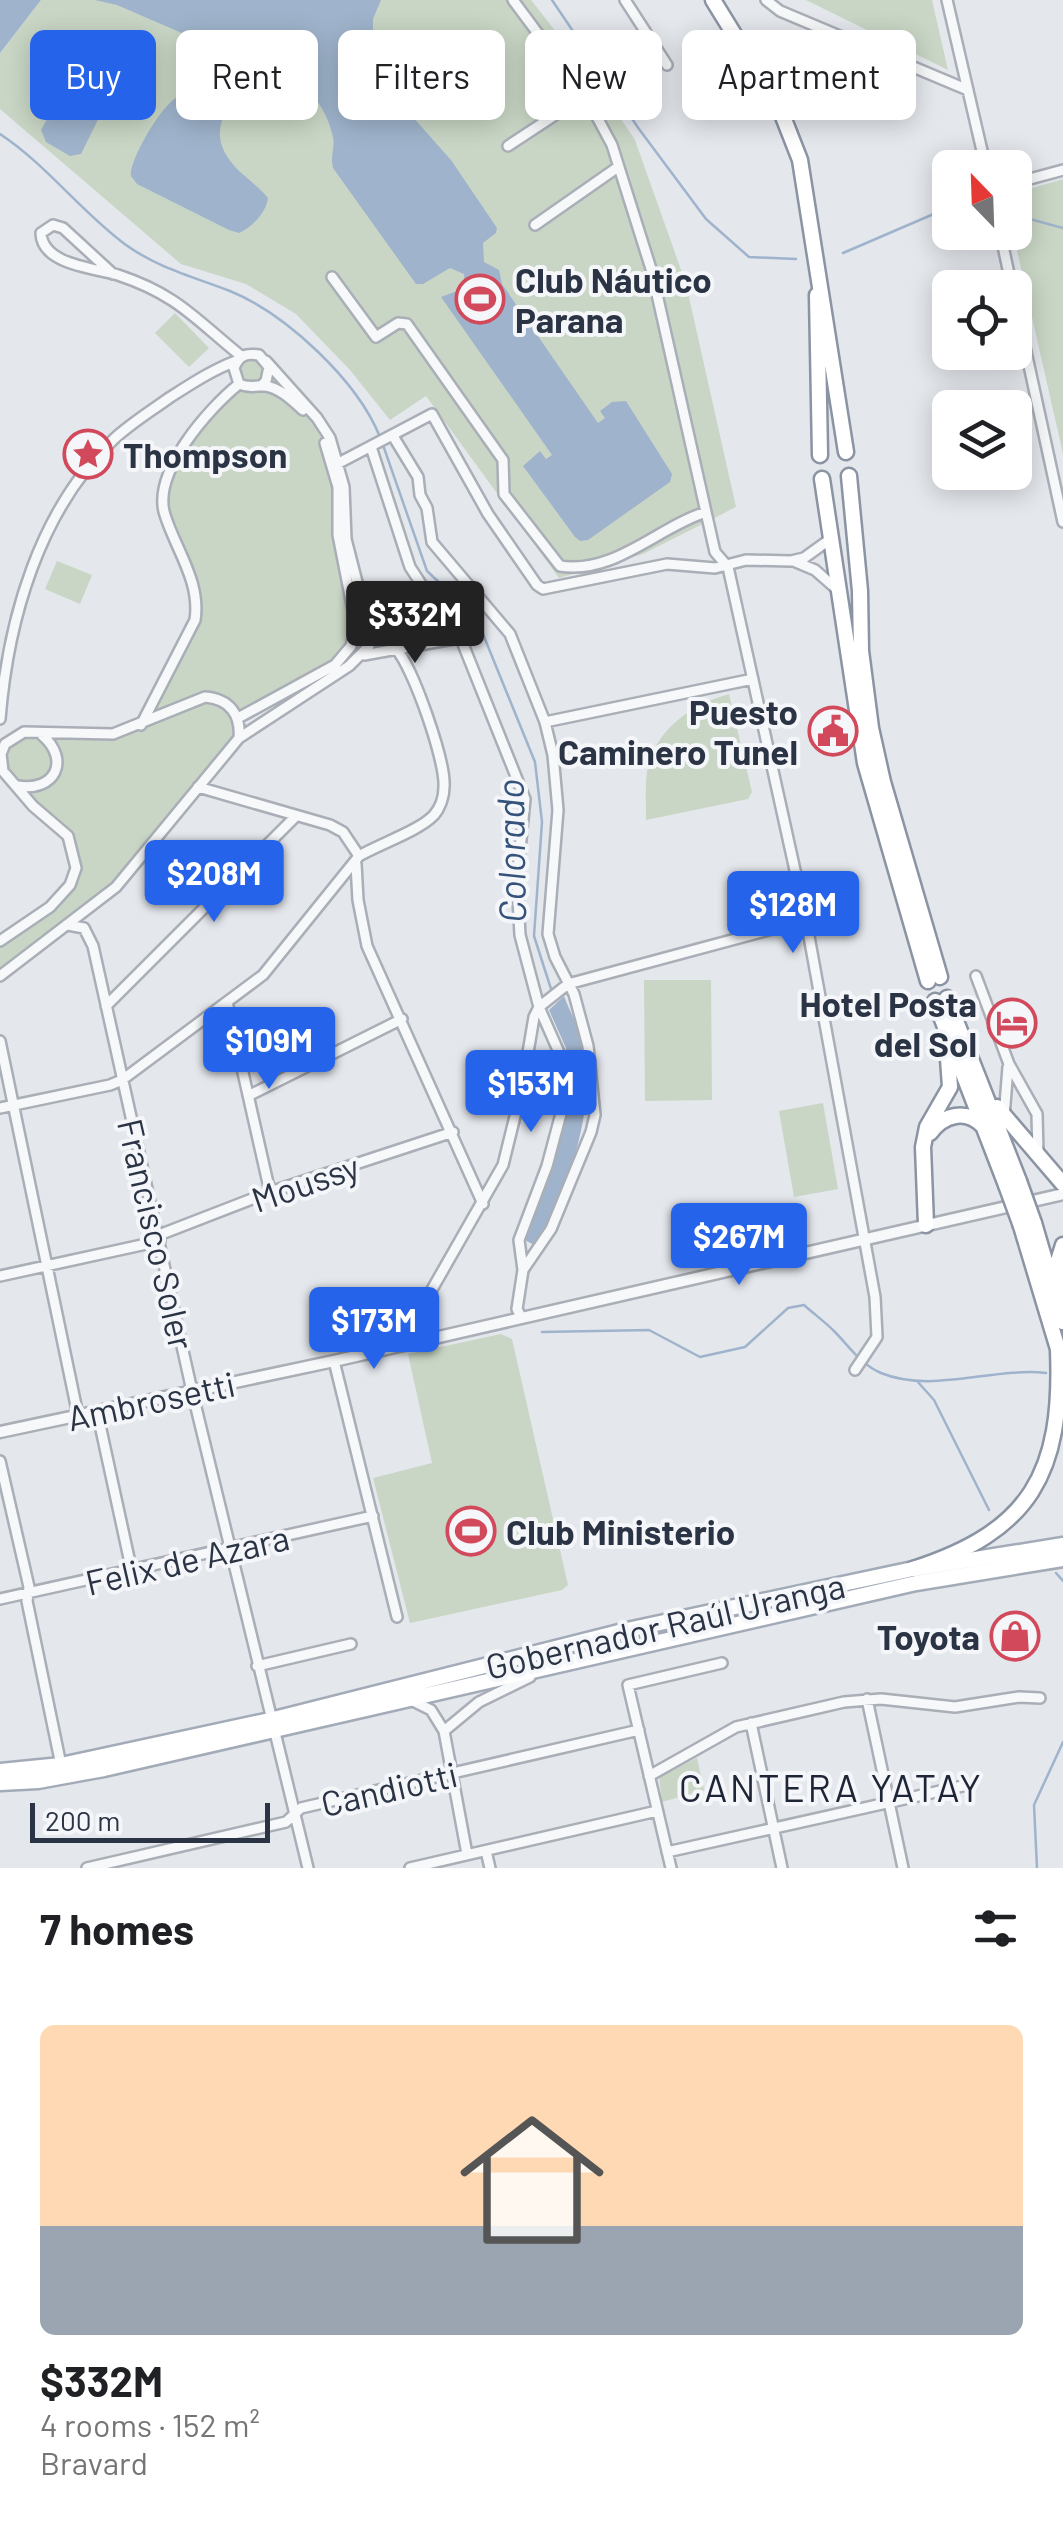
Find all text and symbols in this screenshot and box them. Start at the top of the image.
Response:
chip: Buy [30,30,156,120]
chip: Rent [176,30,318,120]
chip: Filters [338,30,505,120]
chip: New [525,30,662,120]
chip: Apartment [682,30,916,120]
north arrow [932,150,1032,250]
map controls [932,150,1032,490]
place label: Club Náutico Parana [515,258,712,340]
button: locate [932,270,1032,370]
sports icon: Club Náutico Parana [454,273,506,325]
button: layers [932,390,1032,490]
place icon: Thompson [62,428,114,480]
place label: Thompson [123,433,287,475]
pin: $332M [345,581,485,666]
text: $332M [368,594,462,632]
place label: Puesto Caminero Tunel [558,690,798,772]
public building icon: Puesto Caminero Tunel [807,705,859,757]
water label: Colorado [486,778,534,924]
pin: $208M [144,840,284,925]
text: $208M [167,853,261,891]
pin: $128M [723,871,863,956]
text: $128M [749,884,837,922]
place label: Hotel Posta del Sol [800,982,977,1064]
hotel icon: Hotel Posta del Sol [986,997,1038,1049]
pin: $109M [199,1007,339,1092]
text: $109M [225,1020,313,1058]
pin: $153M [461,1050,601,1135]
text: $153M [487,1063,575,1101]
street label: Francisco Soler [110,1114,204,1354]
street label: Moussy [246,1144,364,1220]
pin: $267M [669,1203,809,1288]
text: $267M [693,1216,785,1254]
pin: $173M [304,1287,444,1372]
text: $173M [331,1300,417,1338]
street label: Ambrosetti [63,1362,239,1438]
sports icon: Club Ministerio [445,1505,497,1557]
place label: Club Ministerio [506,1510,735,1552]
street label: Felix de Azara [81,1515,293,1603]
street label: Gobernador Raúl Uranga [481,1563,849,1687]
shop icon: Toyota [989,1610,1041,1662]
place label: Toyota [877,1615,980,1657]
street label: Candiotti [317,1752,461,1824]
district label: CANTERA YATAY [679,1764,983,1810]
scale bar [30,1798,270,1842]
text: 200 m [45,1803,120,1837]
icon: filters [968,1901,1023,1956]
text: 7 homes [40,1903,194,1953]
icon: home [442,2090,622,2270]
text: $332M [40,2355,163,2405]
text: 4 rooms · 152 m² [40,2405,260,2443]
text: Bravard [40,2443,148,2481]

